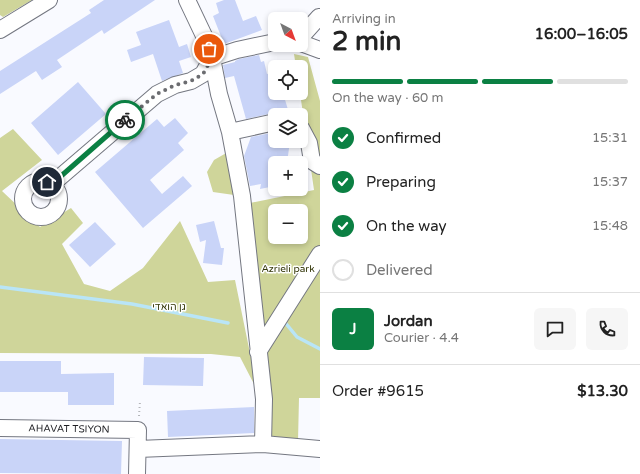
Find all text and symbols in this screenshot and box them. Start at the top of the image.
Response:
text: Arriving in [332,11,396,27]
north arrow [268,12,308,52]
map controls [268,12,308,244]
text: 16:00–16:05 [535,25,628,43]
text: 2 min [332,26,401,57]
pin [192,32,226,66]
icon: bag [198,38,220,60]
button: locate [268,60,308,100]
text: On the way · 60 m [332,90,444,106]
courier [105,100,145,140]
button: layers [268,108,308,148]
icon: bike [114,109,136,131]
icon: check [332,127,354,149]
text: Confirmed [366,129,441,147]
text: 15:31 [592,130,628,146]
button: + [268,156,308,196]
pin [30,165,64,199]
icon: home [36,171,58,193]
icon: check [332,171,354,193]
text: Preparing [366,173,436,191]
text: 15:37 [592,174,628,190]
button: − [268,204,308,244]
icon: check [332,215,354,237]
text: On the way [366,217,446,235]
text: 15:48 [592,218,628,234]
text: Delivered [366,261,433,279]
park label: Azrieli park [261,263,315,275]
park label: גן הואדי [152,301,186,313]
button: chat [534,308,576,350]
button: phone [586,308,628,350]
text: Jordan [384,312,433,330]
text: J [350,320,357,338]
text: Courier · 4.4 [384,330,459,346]
text: Order #9615 [332,382,424,400]
text: $13.30 [577,382,628,400]
street label: AHAVAT TSIYON [28,422,110,436]

